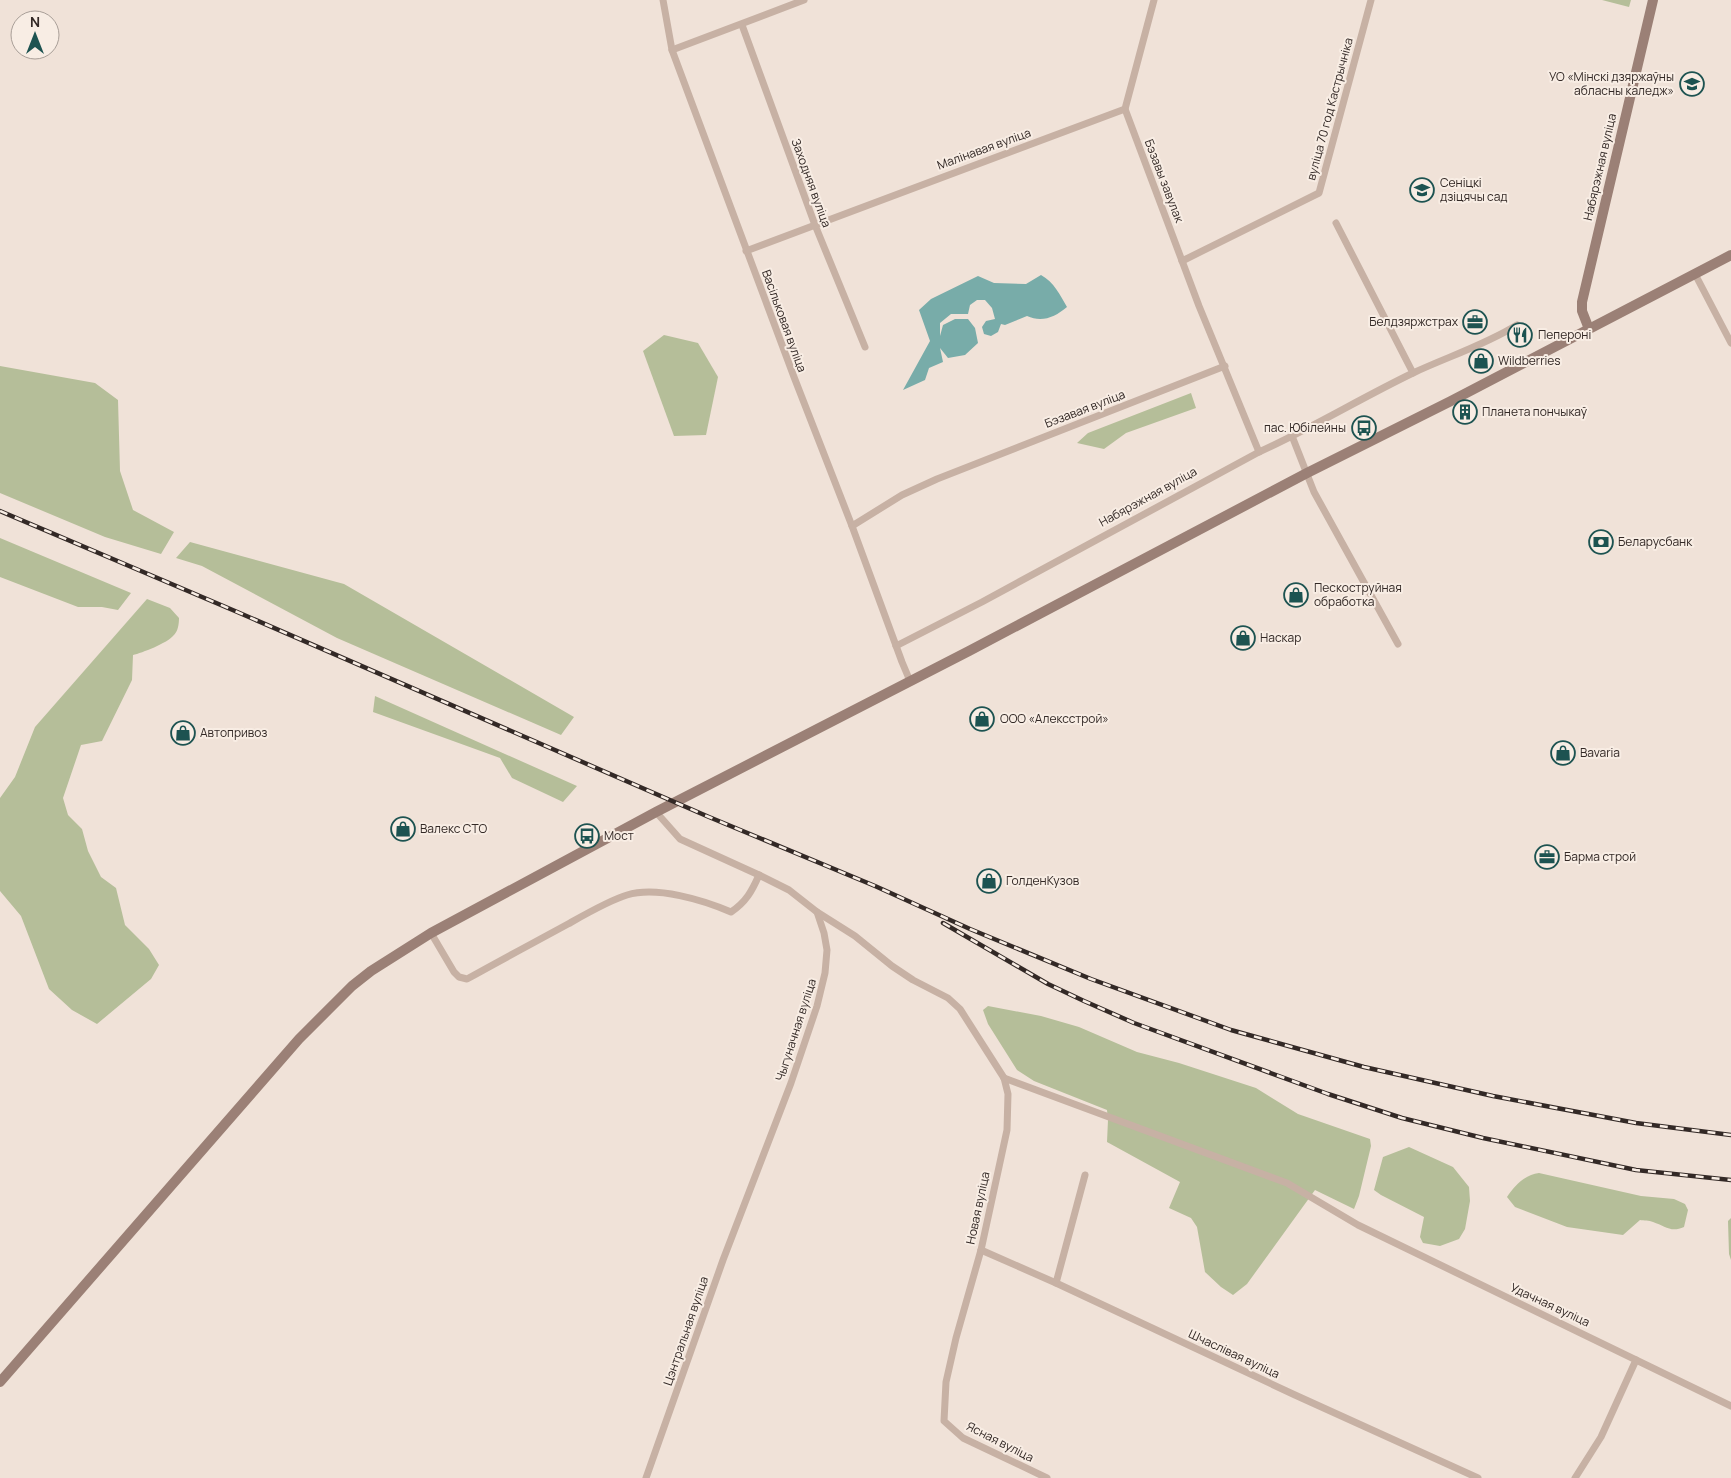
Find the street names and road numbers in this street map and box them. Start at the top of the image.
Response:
street label: вуліца 70 год Кастрычніка [1302,36,1357,182]
street label: Набярэжная вуліца [1579,112,1620,222]
street label: Малінавая вуліца [935,124,1033,173]
street label: Заходняя вуліца [788,136,835,230]
street label: Бэзавы завулак [1141,137,1189,226]
street label: Васільковая вуліца [758,267,811,374]
street label: Бэзавая вуліца [1042,385,1128,432]
street label: Набярэжная вуліца [1096,463,1200,531]
street label: Чыгуначная вуліца [771,976,820,1083]
street label: Новая вуліца [962,1170,993,1246]
street label: Цэнтральная вуліца [659,1274,712,1388]
street label: Удачная вуліца [1508,1279,1593,1330]
street label: Шчаслівая вуліца [1186,1325,1283,1382]
street label: Ясная вуліца [964,1417,1037,1466]

